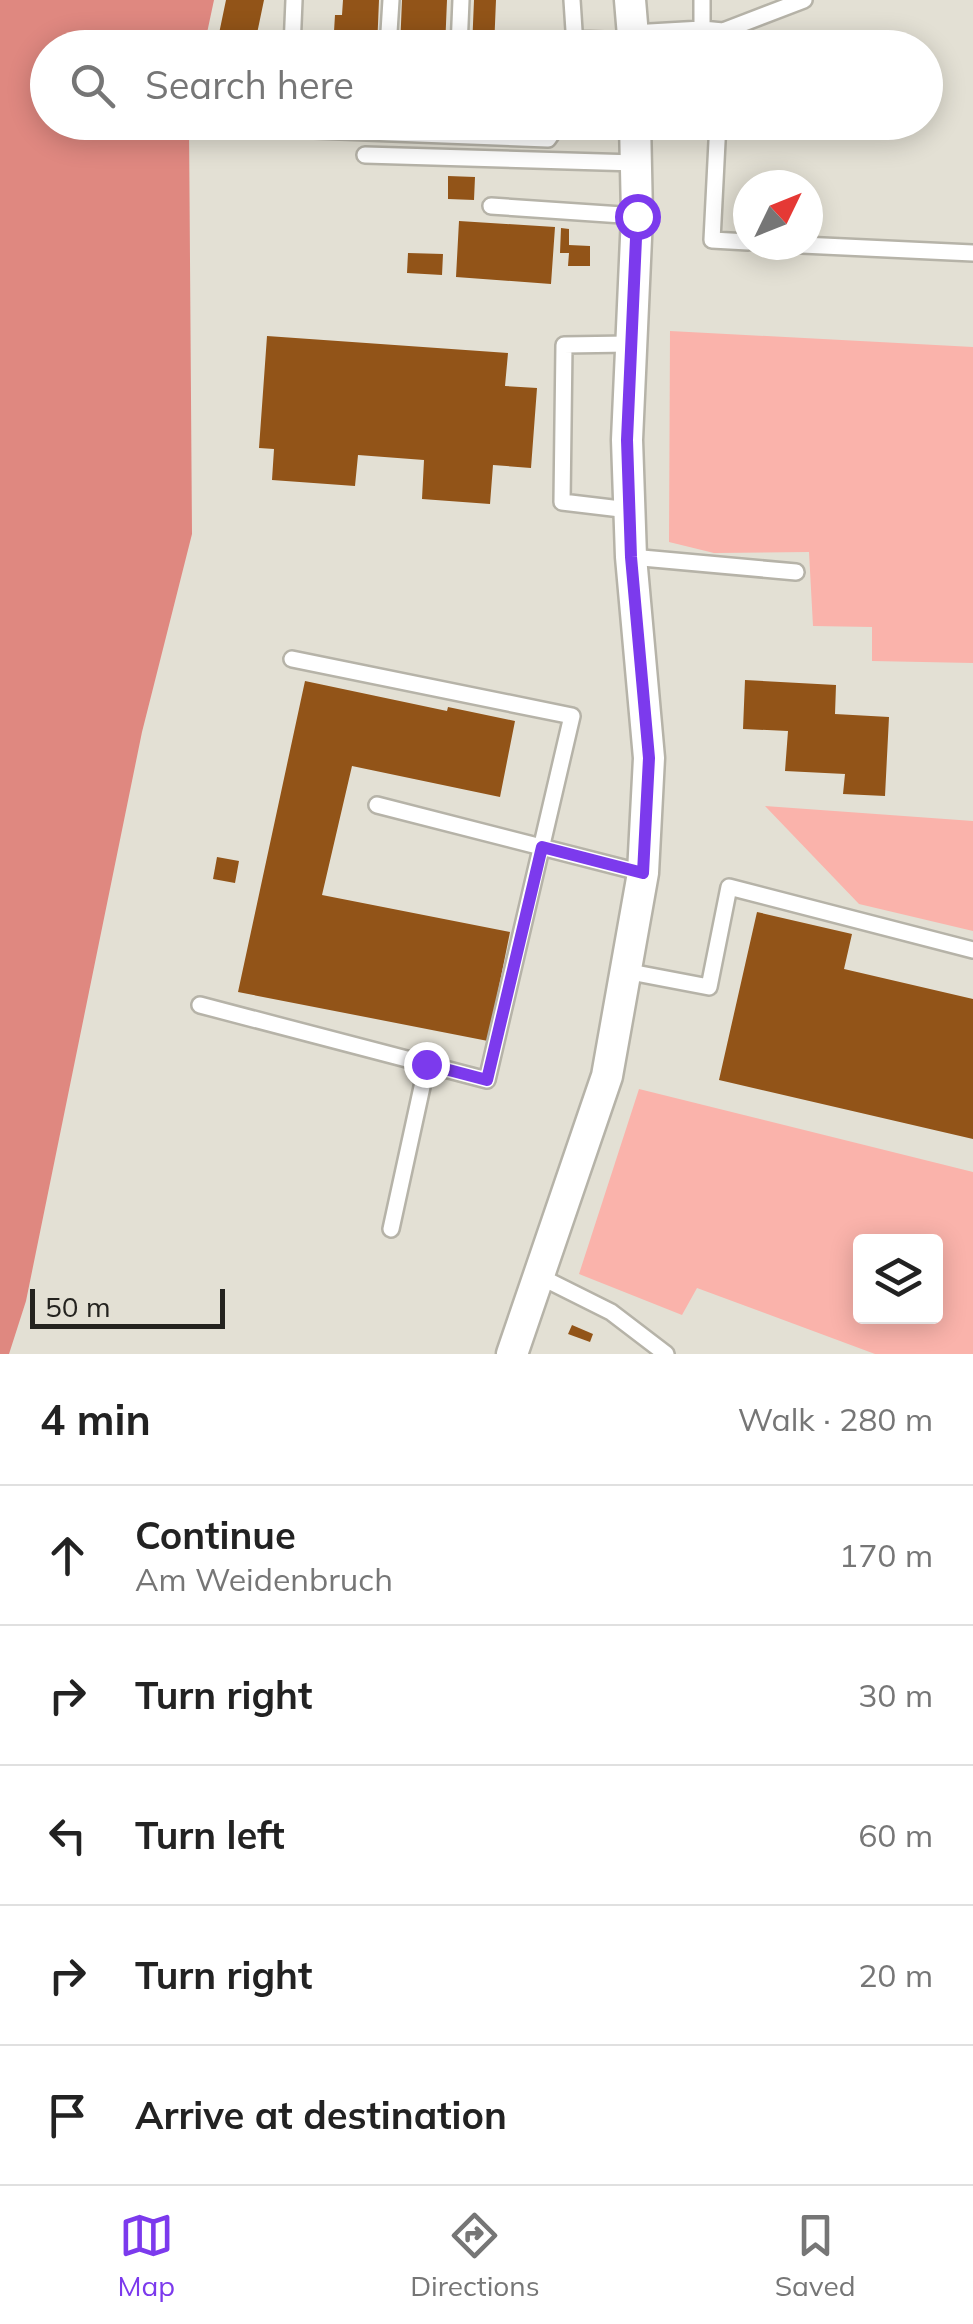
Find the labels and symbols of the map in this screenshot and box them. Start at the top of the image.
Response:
north arrow [733,170,823,260]
route start [615,194,661,240]
route end [404,1042,450,1088]
scale bar [30,1284,225,1328]

